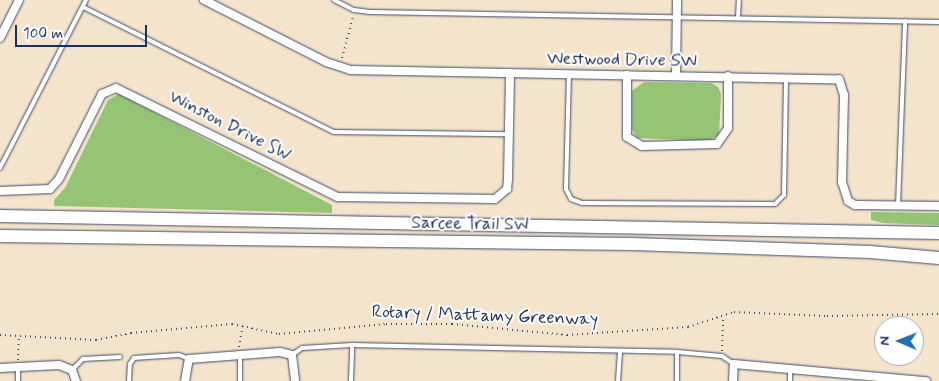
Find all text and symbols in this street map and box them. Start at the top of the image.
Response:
scale bar [18,15,150,47]
text: 100 m [23,24,63,44]
street label: Westwood Drive SW [548,48,696,72]
street label: Winston Drive SW [166,86,294,166]
street label: Sarcee Trail SW [411,212,529,236]
street label: Rotary / Mattamy Greenway [371,301,599,331]
north arrow [874,316,924,366]
text: N [876,336,894,346]

